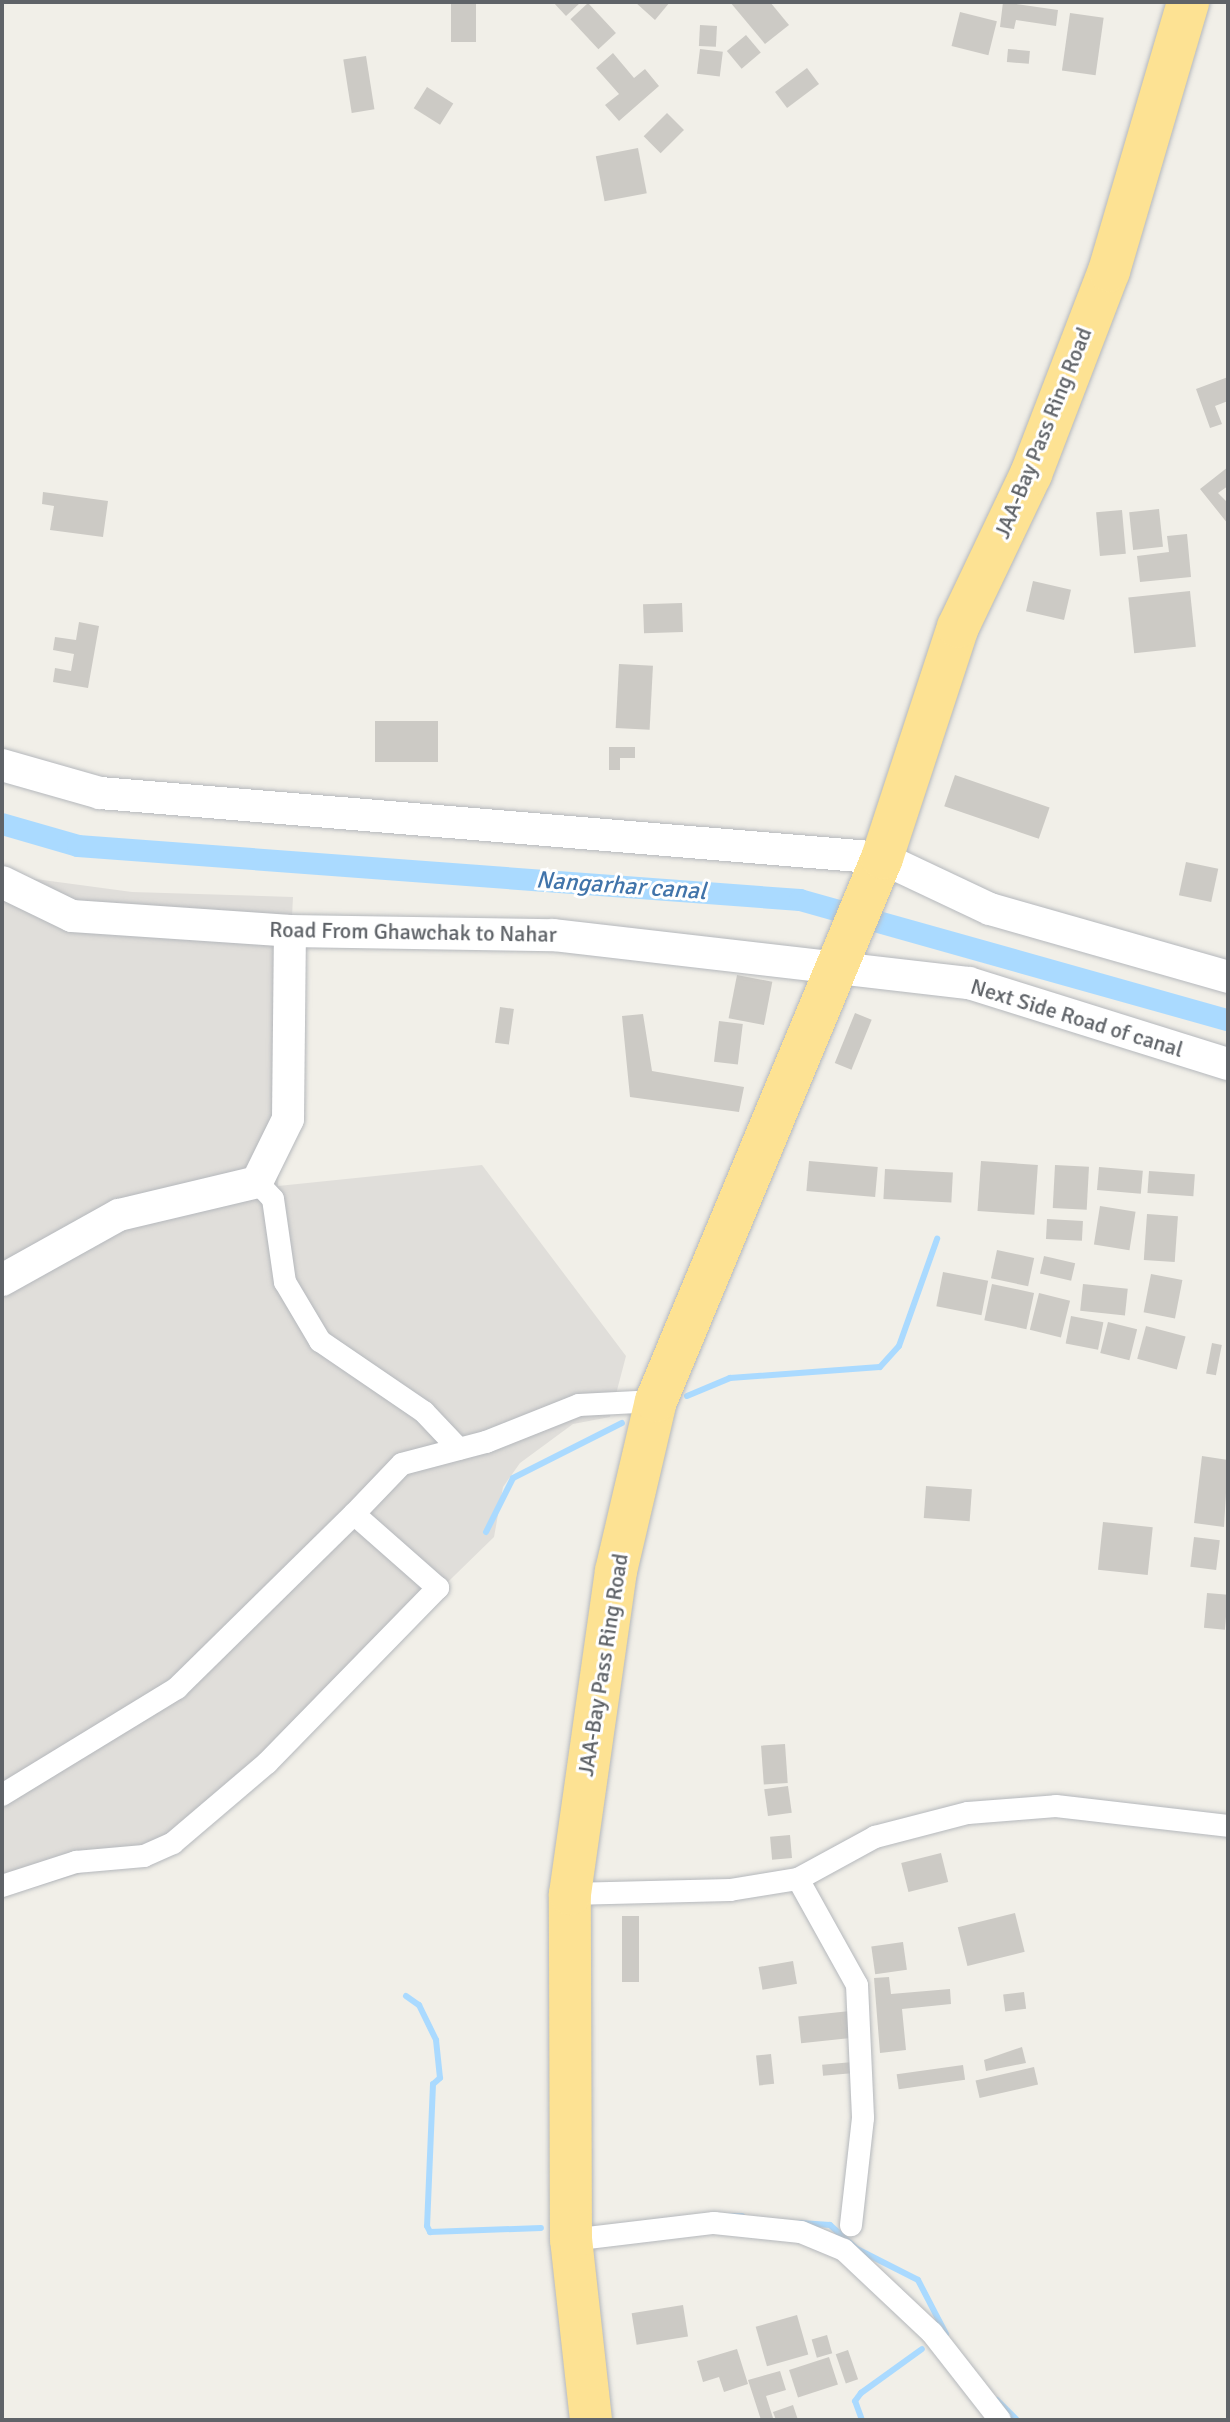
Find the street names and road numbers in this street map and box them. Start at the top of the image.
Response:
street label: JAA-Bay Pass Ring Road [989,324,1097,542]
street label: Road From Ghawchak to Nahar [269,916,557,948]
street label: Next Side Road of canal [967,973,1187,1063]
street label: JAA-Bay Pass Ring Road [572,1552,634,1778]

